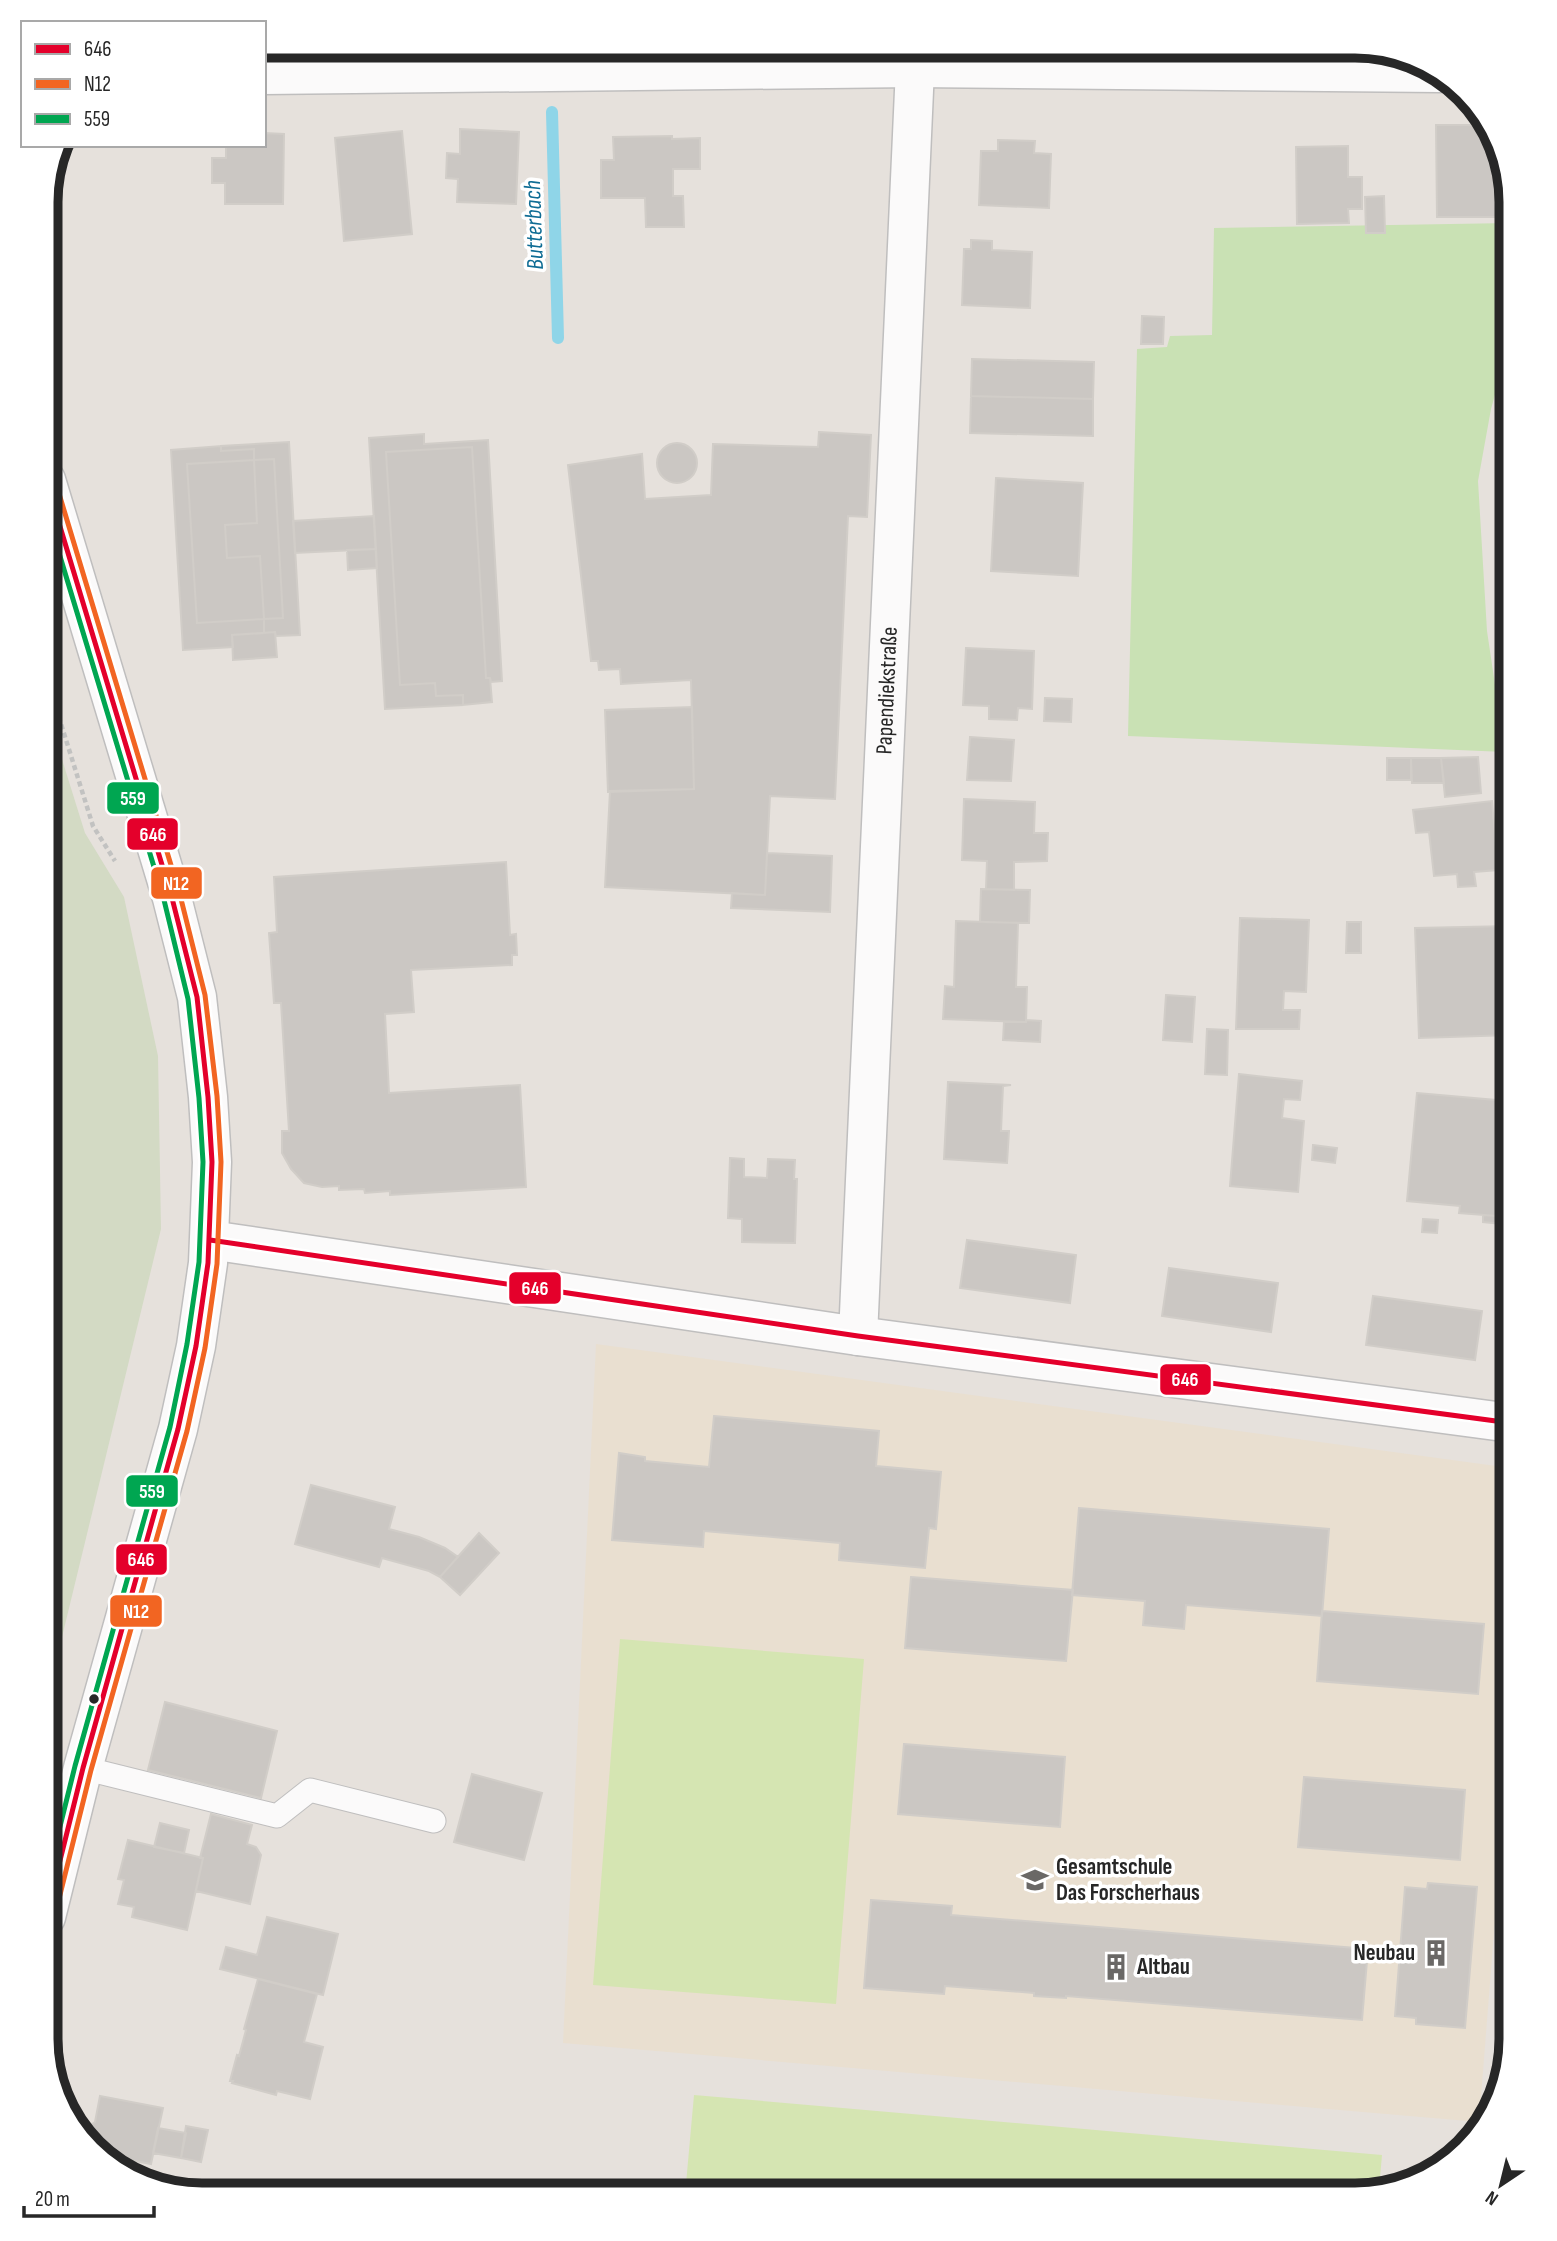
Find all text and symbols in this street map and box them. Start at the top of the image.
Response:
legend [21,21,266,147]
text: 646 [84,37,112,62]
text: N12 [84,72,111,97]
text: 559 [84,107,110,132]
water label: Butterbach [518,180,550,270]
street label: Papendiekstraße [870,626,904,755]
line badge: 559 [106,781,160,815]
text: 559 [120,788,146,811]
line badge: 646 [126,817,179,851]
text: 646 [140,824,167,847]
line badge: N12 [150,866,203,900]
text: N12 [163,873,189,896]
line badge: 646 [508,1271,562,1305]
text: 646 [522,1278,549,1301]
line badge: 646 [1159,1363,1212,1396]
text: 646 [1172,1369,1199,1392]
line badge: 559 [125,1474,179,1508]
text: 559 [139,1481,165,1504]
line badge: 646 [115,1543,168,1576]
text: 646 [128,1549,155,1572]
line badge: N12 [109,1594,163,1628]
text: N12 [123,1601,149,1624]
unlabelled marker [87,1692,101,1706]
place label: Gesamtschule Das Forscherhaus [1056,1853,1200,1907]
school or university icon: Gesamtschule Das Forscherhaus [1020,1865,1050,1895]
building icon: Neubau [1421,1938,1451,1968]
place label: Neubau [1353,1939,1415,1967]
building icon: Altbau [1101,1952,1131,1982]
place label: Altbau [1136,1953,1190,1981]
north arrow [1466,2150,1536,2220]
scale bar [24,2174,154,2218]
text: N [1481,2185,1503,2210]
text: 20 m [35,2187,70,2212]

